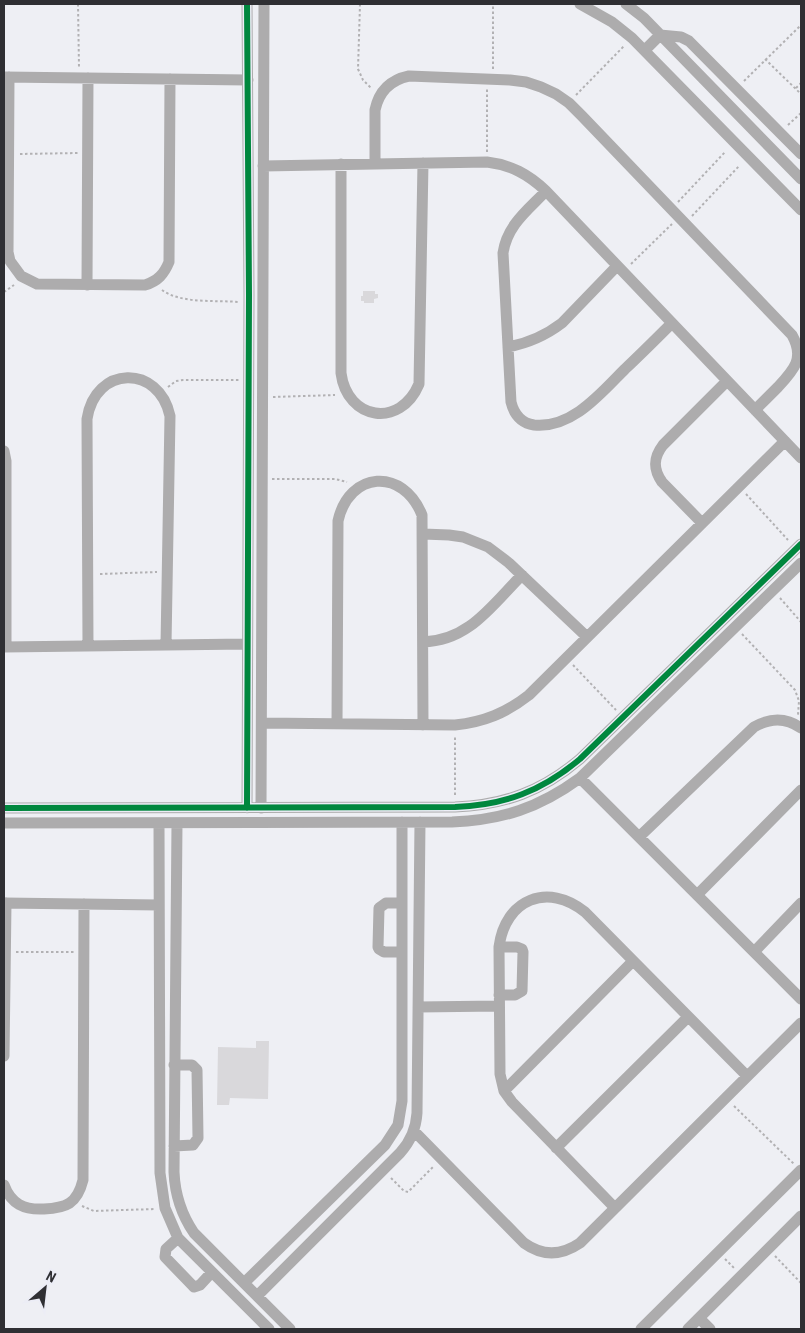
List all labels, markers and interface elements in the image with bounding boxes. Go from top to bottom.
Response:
north arrow [20,1263,70,1313]
text: N [44,1267,59,1286]

